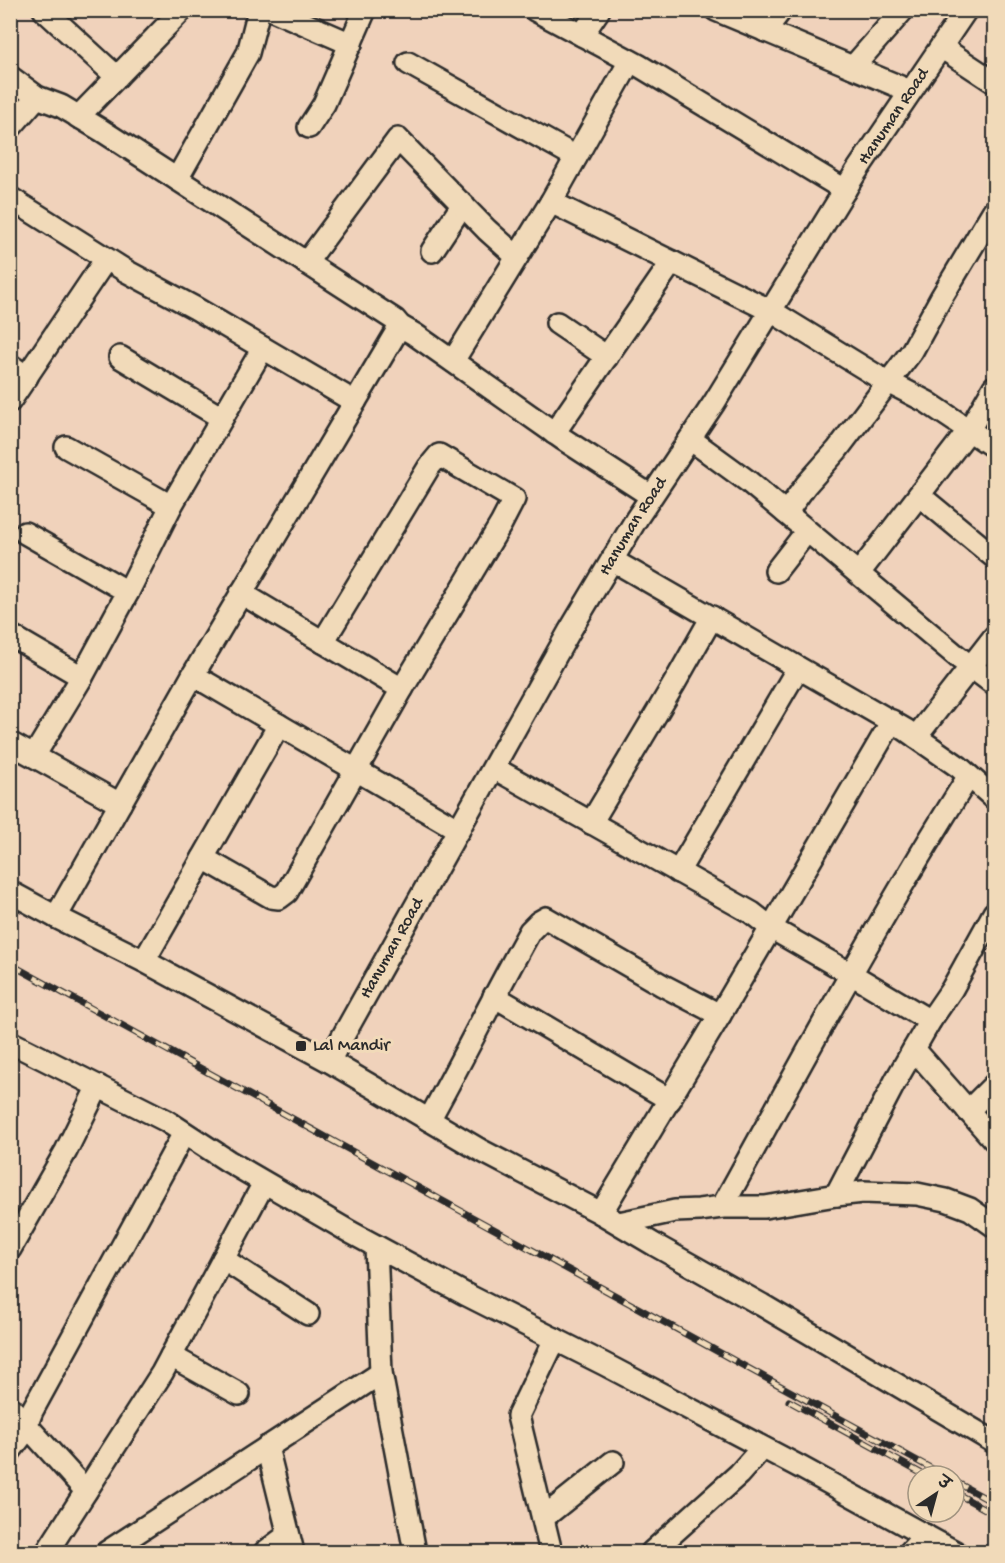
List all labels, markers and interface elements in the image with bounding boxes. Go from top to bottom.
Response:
street label: Hanuman Road [854,63,935,169]
street label: Hanuman Road [594,472,673,580]
street label: Hanuman Road [355,893,429,1003]
place label: Lal Mandir [313,1036,391,1057]
marker: Lal Mandir [294,1039,308,1053]
north arrow [906,1464,966,1524]
text: उ [931,1473,954,1496]

